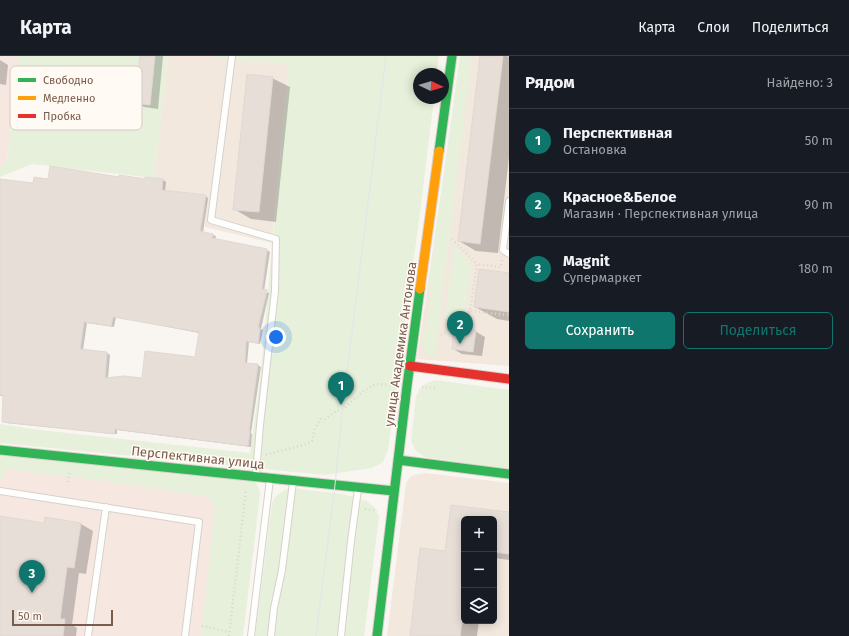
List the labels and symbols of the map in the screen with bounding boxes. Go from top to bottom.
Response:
legend [10,66,142,130]
north arrow [413,68,449,104]
text: Свободно [43,74,93,87]
text: Медленно [43,92,95,105]
text: Пробка [43,110,81,123]
street label: улица Академика Антонова [381,261,420,428]
pin: 2 [447,311,473,344]
your location [266,327,286,347]
pin: 1 [328,372,354,405]
street label: Перспективная улица [131,443,265,472]
pin: 3 [19,560,45,593]
scale bar [12,608,113,627]

